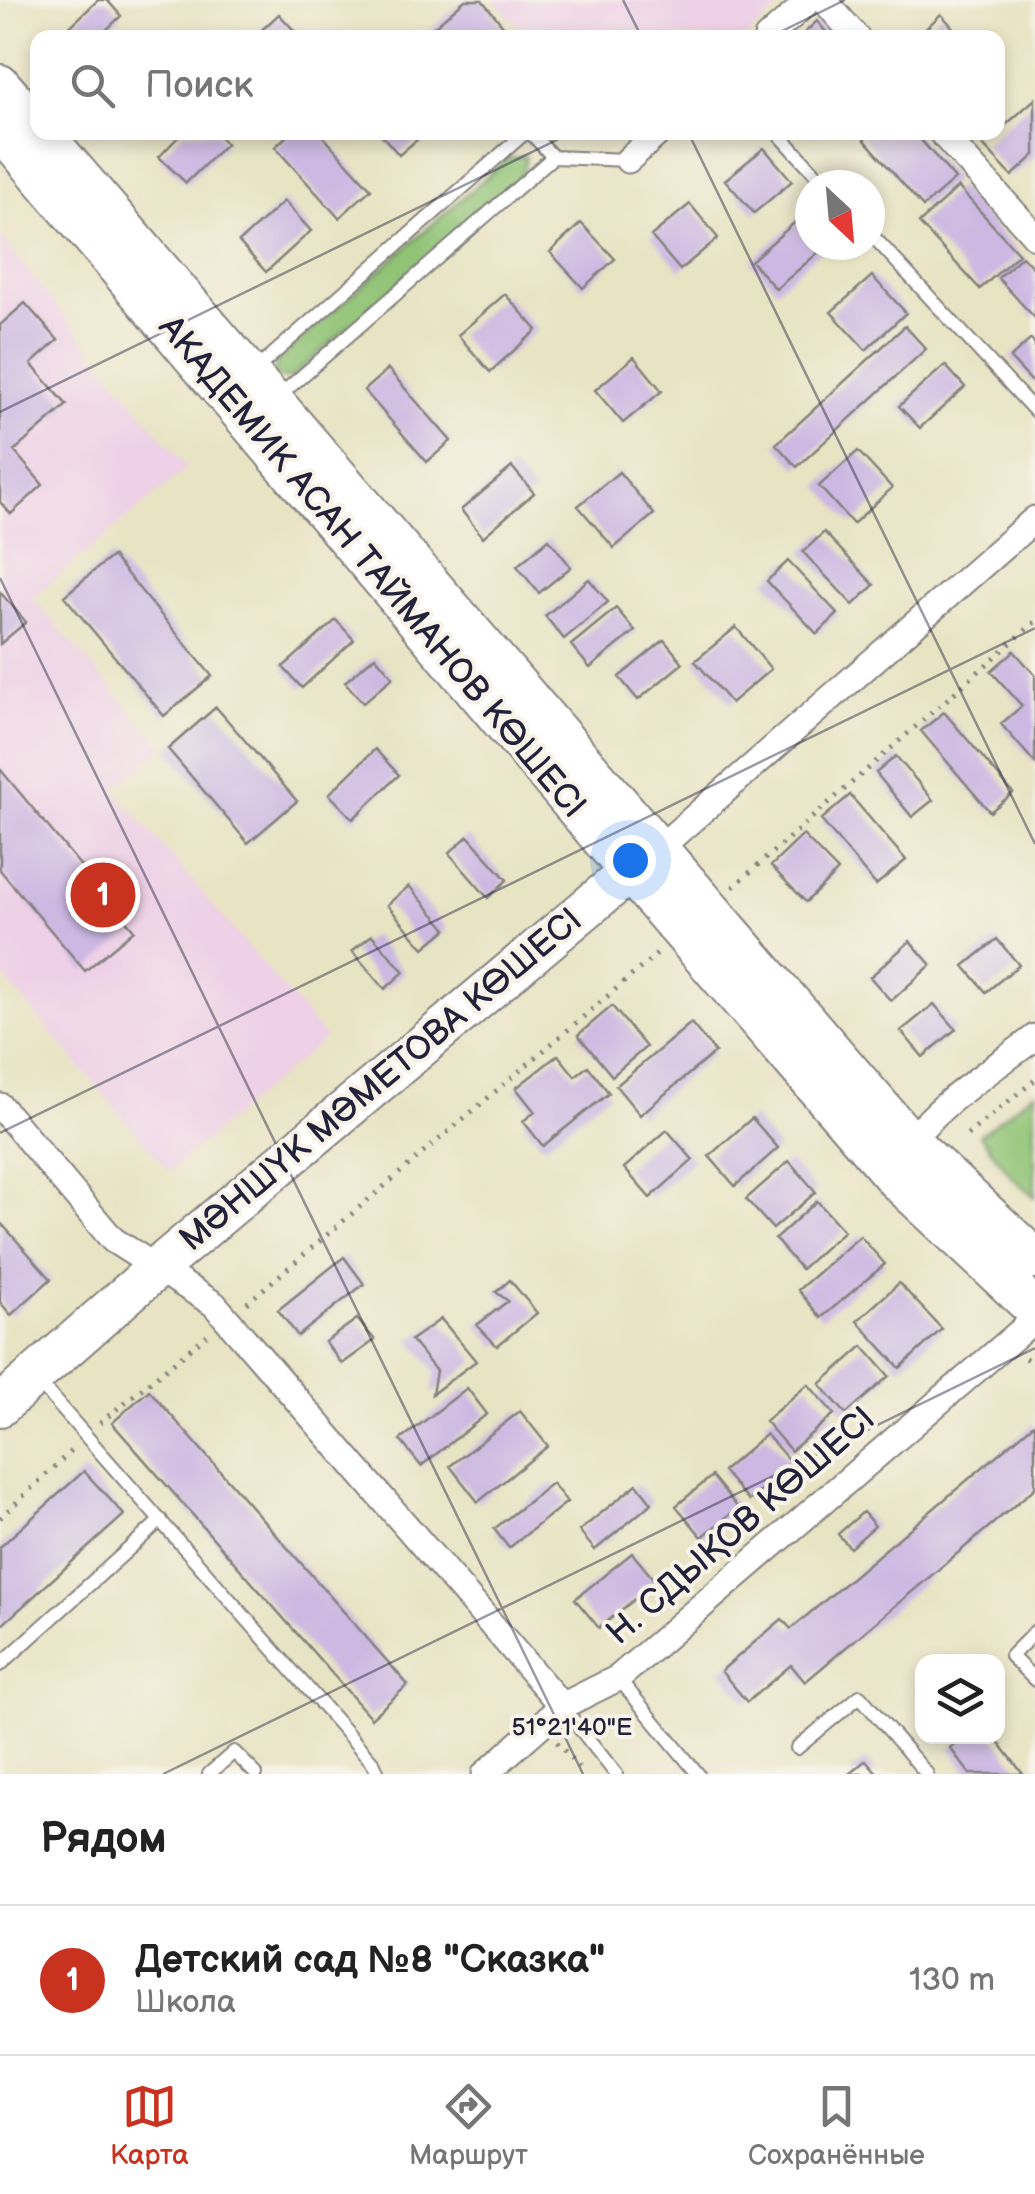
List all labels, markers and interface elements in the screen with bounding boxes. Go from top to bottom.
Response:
search box [30,30,1005,140]
icon: search [65,58,120,113]
text: Поиск [145,63,253,108]
north arrow [795,170,885,260]
street label: АКАДЕМИК АСАН ТАЙМАНОВ КӨШЕСІ [148,306,595,827]
your location [605,835,656,886]
pin: 1 [70,858,136,932]
street label: МӘНШҮК МӘМЕТОВА КӨШЕСІ [171,899,591,1261]
street label: Н. СДЫҚОВ КӨШЕСІ [598,1398,884,1654]
map controls [915,1654,1005,1744]
button: layers [915,1654,1005,1744]
text: 51°21'40"E [512,1712,632,1743]
text: Рядом [40,1814,167,1865]
text: Детский сад №8 "Сказка" [135,1938,605,1983]
text: 1 [66,1961,79,2000]
text: 130 m [909,1961,995,2000]
text: Школа [135,1983,236,2022]
tab: Карта [110,2079,189,2172]
tab: Маршрут [409,2079,528,2172]
tab: Сохранённые [748,2079,925,2172]

